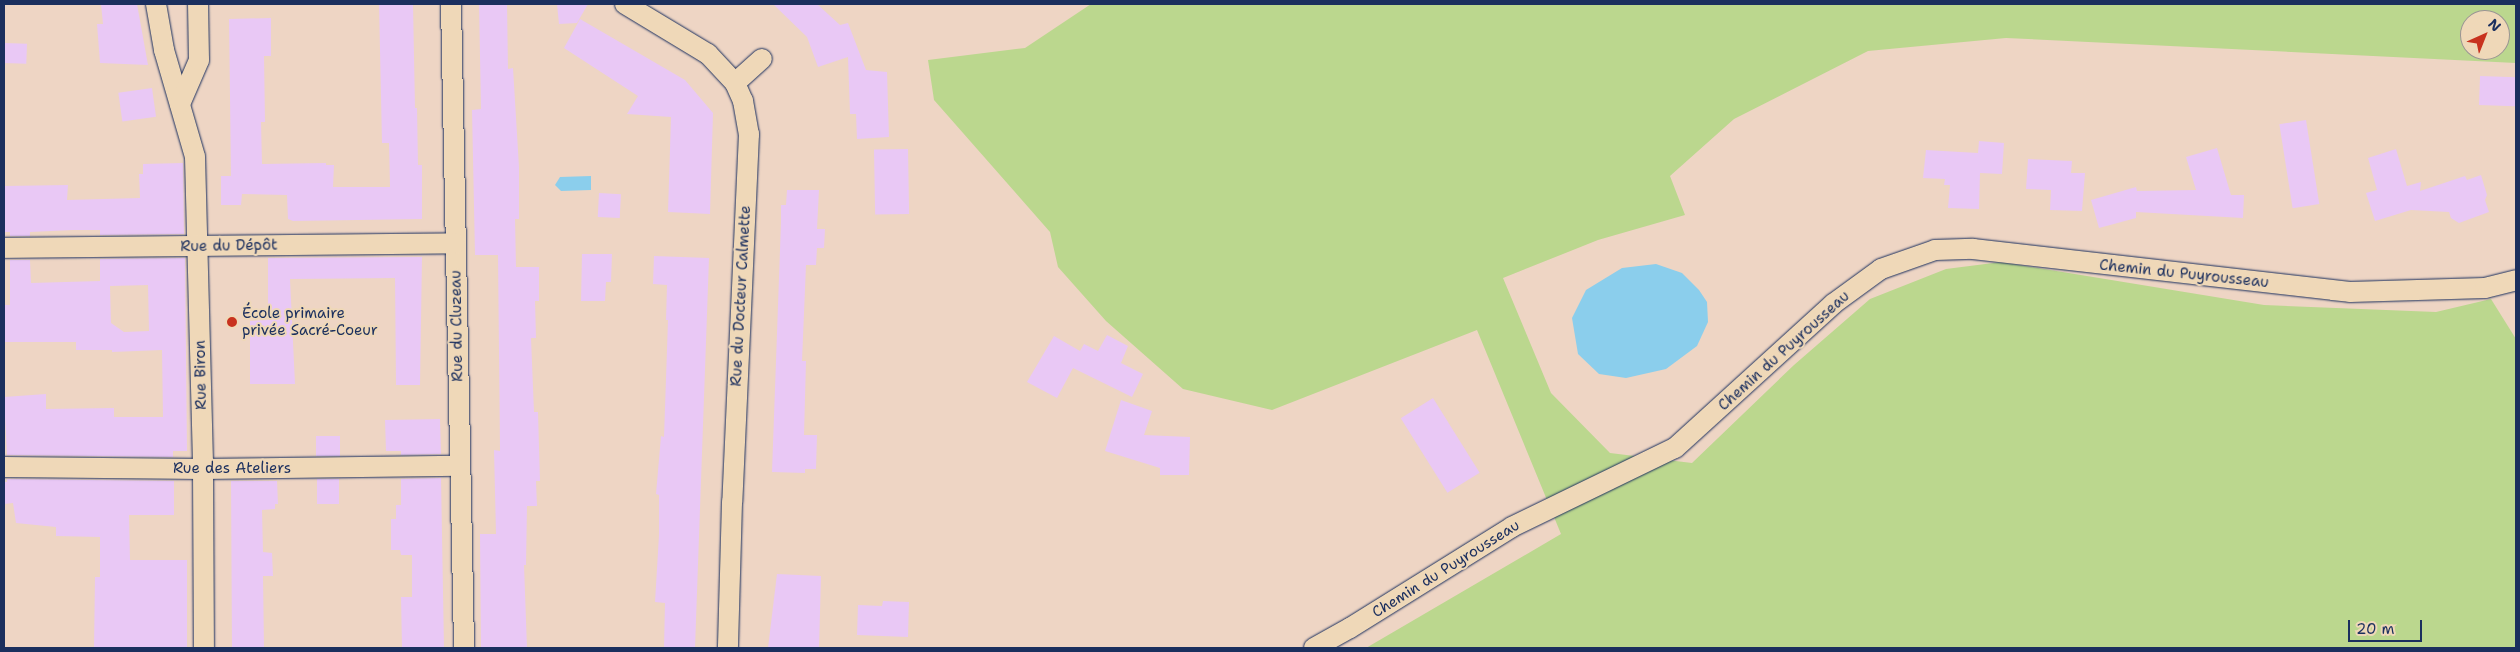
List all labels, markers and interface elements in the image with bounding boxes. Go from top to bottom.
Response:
north arrow [2460,10,2510,60]
text: N [2484,15,2505,35]
street label: Rue du Docteur Calmette [727,205,755,387]
street label: Rue du Dépôt [180,236,278,256]
street label: Chemin du Puyrousseau [2098,256,2270,292]
street label: Rue du Cluzeau [447,270,467,382]
street label: Chemin du Puyrousseau [1715,287,1853,415]
place label: École primaire privée Sacré-Coeur [242,304,378,339]
marker: École primaire privée Sacré-Coeur [226,316,238,328]
street label: Rue Biron [191,340,211,410]
street label: Rue des Ateliers [173,460,291,478]
street label: Chemin du Puyrousseau [1369,516,1523,622]
scale bar [2350,610,2424,642]
text: 20 m [2356,619,2395,639]

